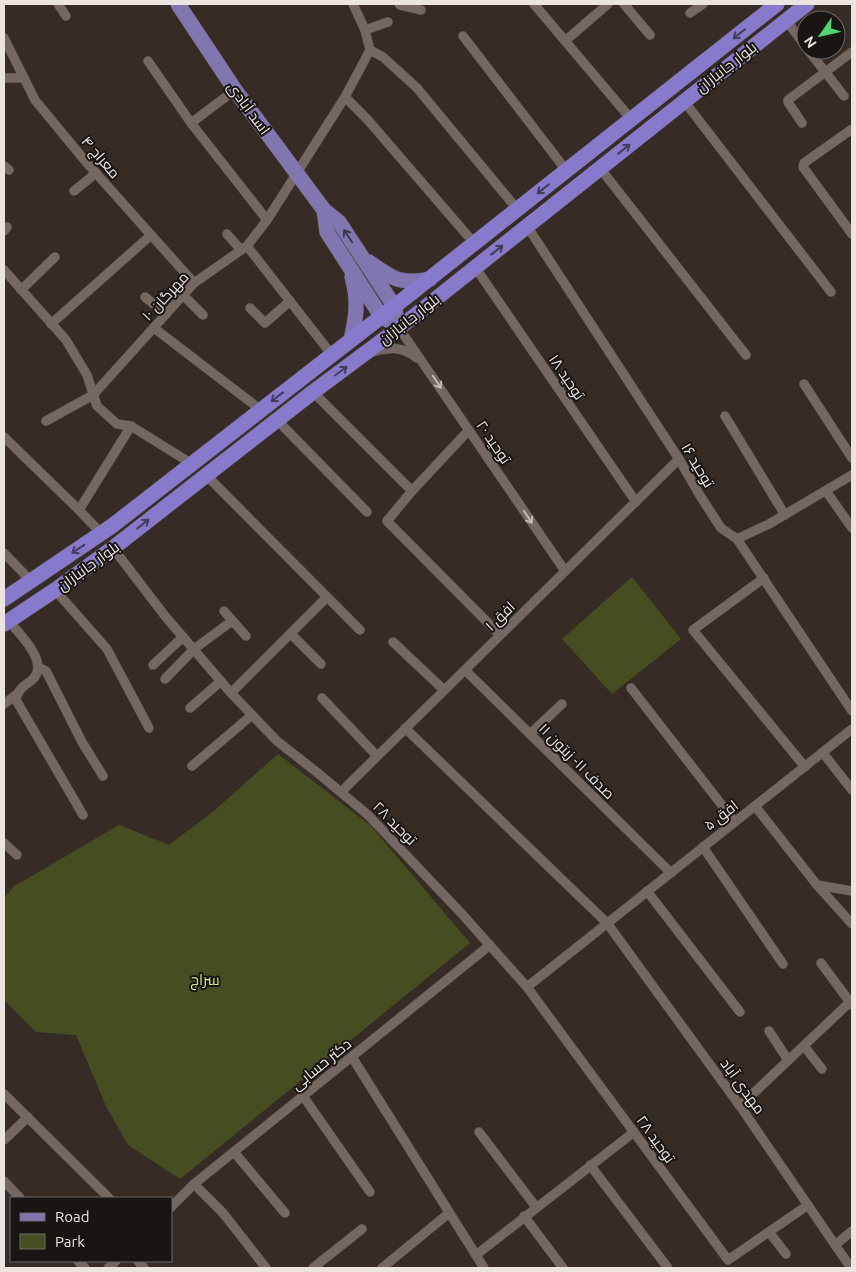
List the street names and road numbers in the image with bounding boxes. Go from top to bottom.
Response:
street label: بلوار جانبازان [692,38,761,98]
street label: اسد آبادی [223,78,274,139]
street label: معراج ۴ [76,133,124,183]
street label: مهرگان ۱۰ [138,268,193,325]
street label: بلوار جانبازان [375,290,444,350]
street label: توحید ۱۸ [545,351,588,403]
street label: توحید ۲۰ [473,417,515,467]
street label: توحید ۱۶ [677,440,718,491]
street label: بلوار جانبازان [54,538,123,596]
street label: افق ۱ [482,598,520,636]
street label: صدف ۱۱- زیتون ۱۱ [534,720,618,804]
street label: افق ۵ [701,797,743,835]
street label: توحید ۲۸ [369,798,420,849]
street label: دکتر حسابی [288,1035,356,1095]
street label: مهدی آباد [716,1055,769,1118]
street label: توحید ۲۸ [632,1112,679,1166]

